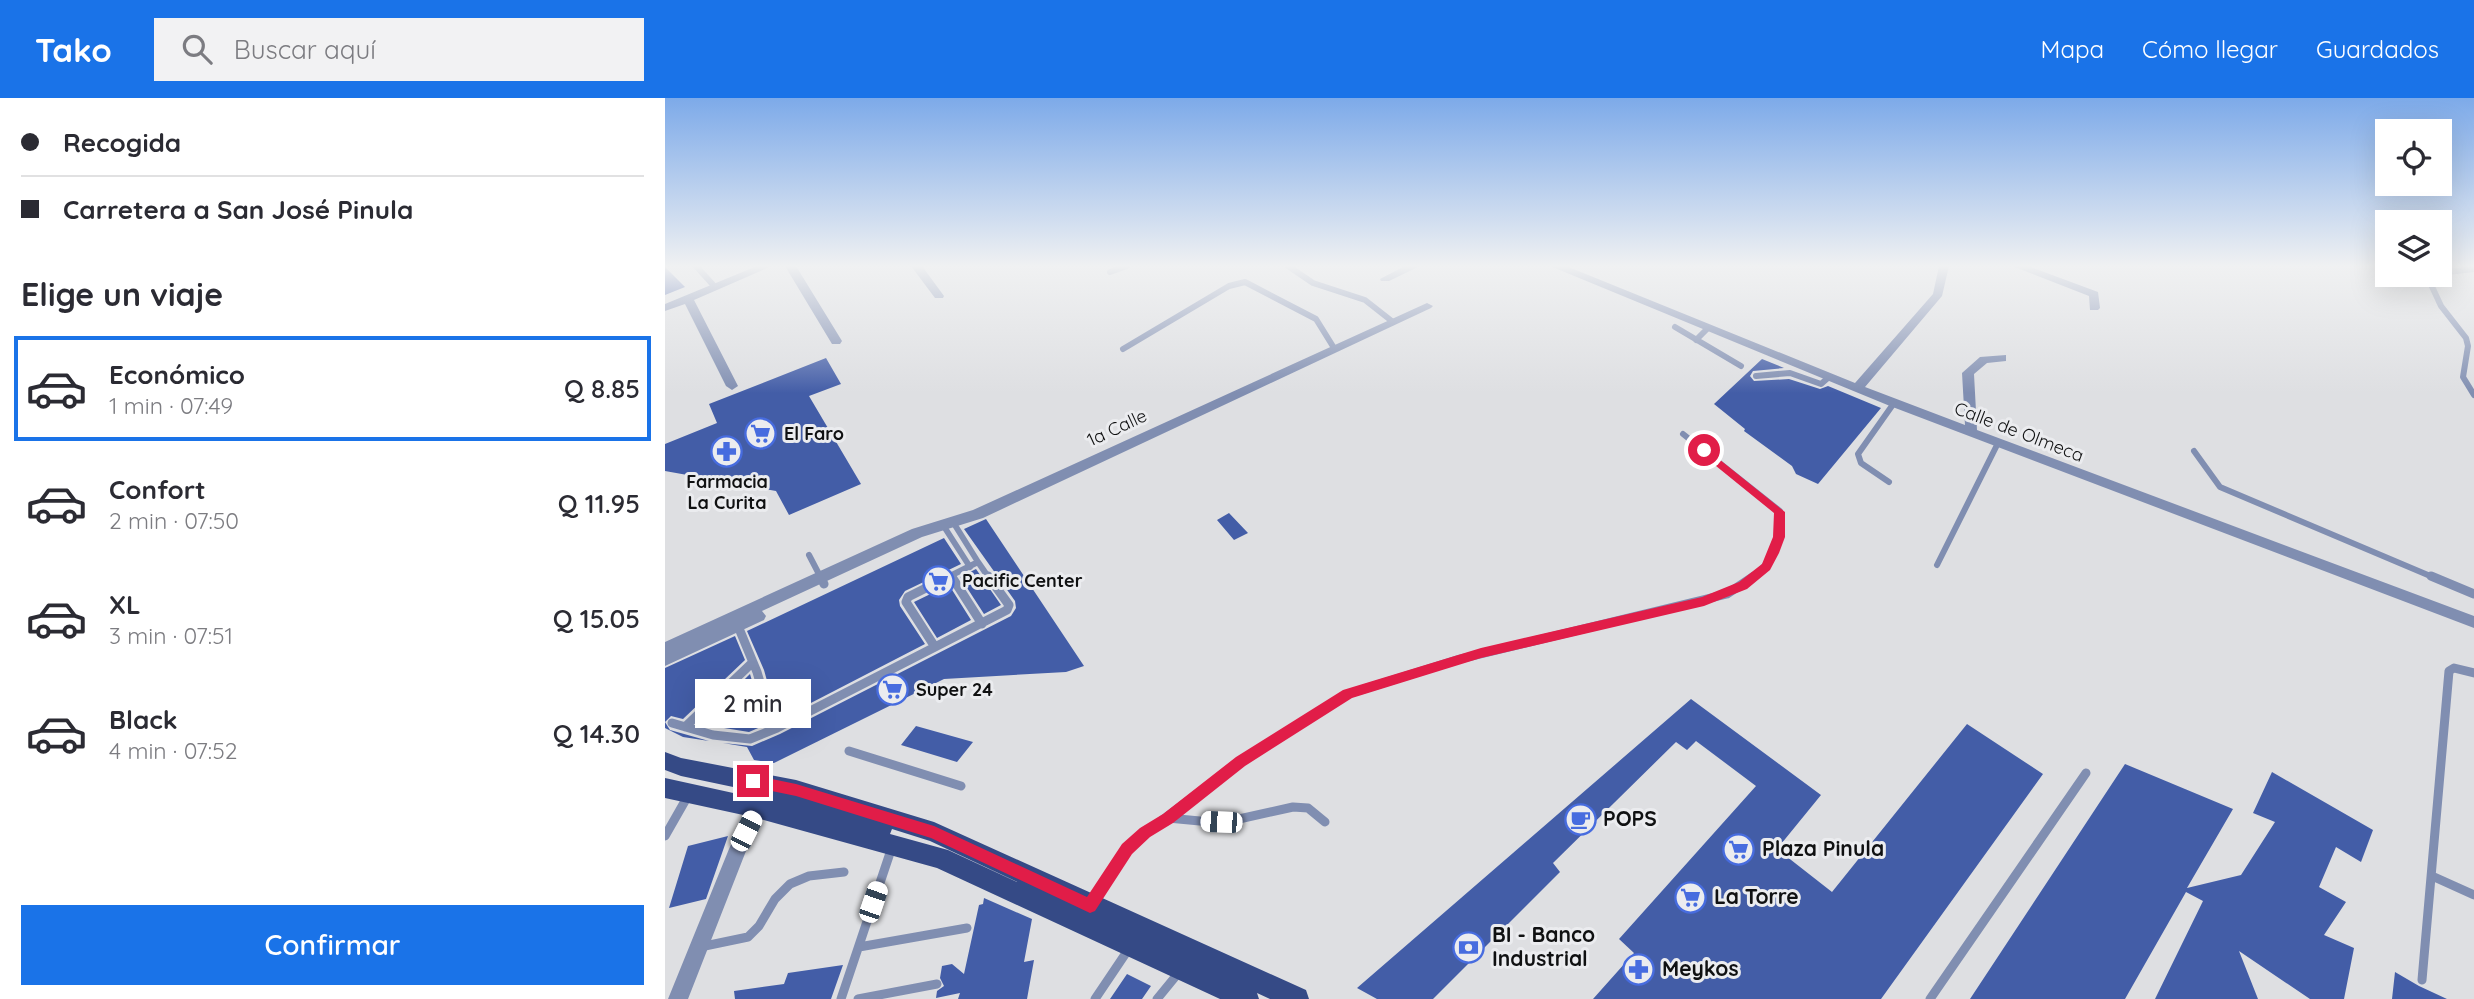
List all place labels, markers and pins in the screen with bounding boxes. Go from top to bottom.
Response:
supermarket icon: El Faro [744,417,778,451]
place label: El Faro [784,422,844,445]
pharmacy icon: Farmacia La Curita [710,434,744,468]
place label: Farmacia La Curita [686,470,768,514]
supermarket icon: Pacific Center [922,564,956,598]
place label: Pacific Center [962,569,1083,592]
supermarket icon: Super 24 [876,673,910,707]
place label: Super 24 [916,678,993,701]
cafe icon: POPS [1563,802,1597,836]
place label: POPS [1603,805,1657,831]
supermarket icon: Plaza Pinula [1722,832,1756,866]
place label: Plaza Pinula [1762,835,1884,861]
supermarket icon: La Torre [1674,880,1708,914]
place label: La Torre [1714,883,1799,909]
place label: BI - Banco Industrial [1492,921,1595,971]
bank icon: BI - Banco Industrial [1452,930,1486,964]
pharmacy icon: Meykos [1622,952,1656,986]
place label: Meykos [1662,955,1739,981]

